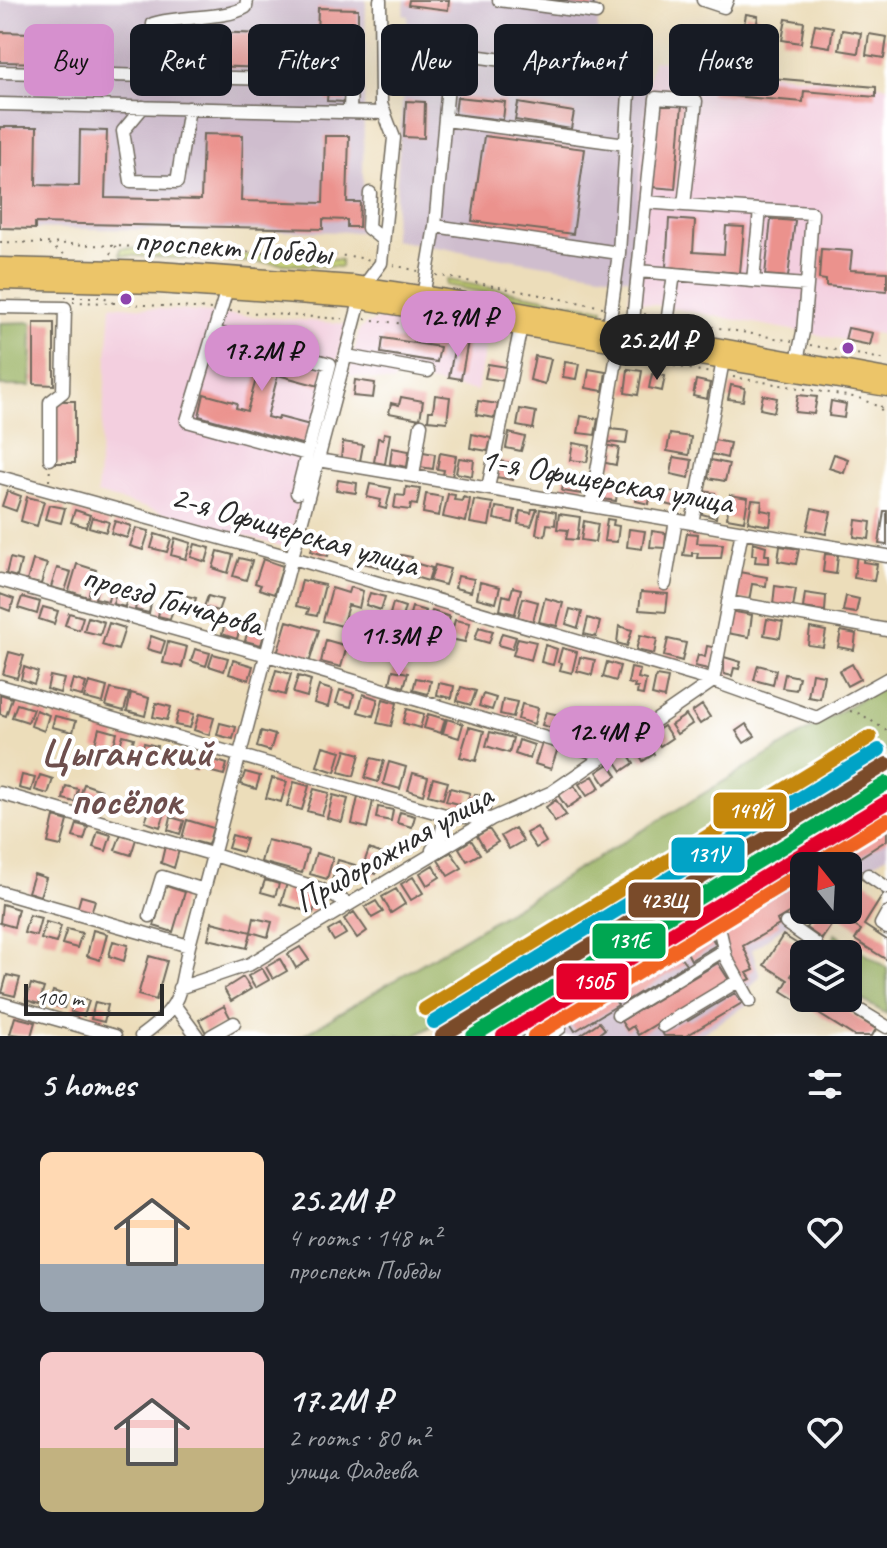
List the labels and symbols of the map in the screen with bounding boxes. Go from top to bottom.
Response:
street label: проспект Победы [133,218,336,275]
unlabelled marker [118,291,134,307]
pin: 12.9M ₽ [384,291,532,359]
pin: 25.2M ₽ [583,314,731,382]
pin: 17.2M ₽ [188,325,336,393]
unlabelled marker [840,340,856,356]
street label: 1-я Офицерская улица [478,437,739,524]
street label: 2-я Офицерская улица [166,474,426,586]
street label: проезд Гончарова [78,554,271,647]
pin: 11.3M ₽ [325,610,473,678]
pin: 12.4M ₽ [533,706,681,774]
district label: Цыганский посёлок [40,726,216,827]
street label: Придорожная улица [286,773,502,922]
line badge: 149Й [712,791,788,830]
text: 149Й [728,797,776,825]
line badge: 131У [670,836,746,874]
text: 131У [687,841,733,869]
north arrow [790,852,862,924]
line badge: 423Щ [627,881,702,919]
text: 423Щ [640,887,689,915]
line badge: 131Е [591,922,667,960]
text: 131Е [608,927,653,955]
line badge: 150Б [555,962,630,1001]
text: 150Б [573,968,617,996]
scale bar [24,980,164,1016]

